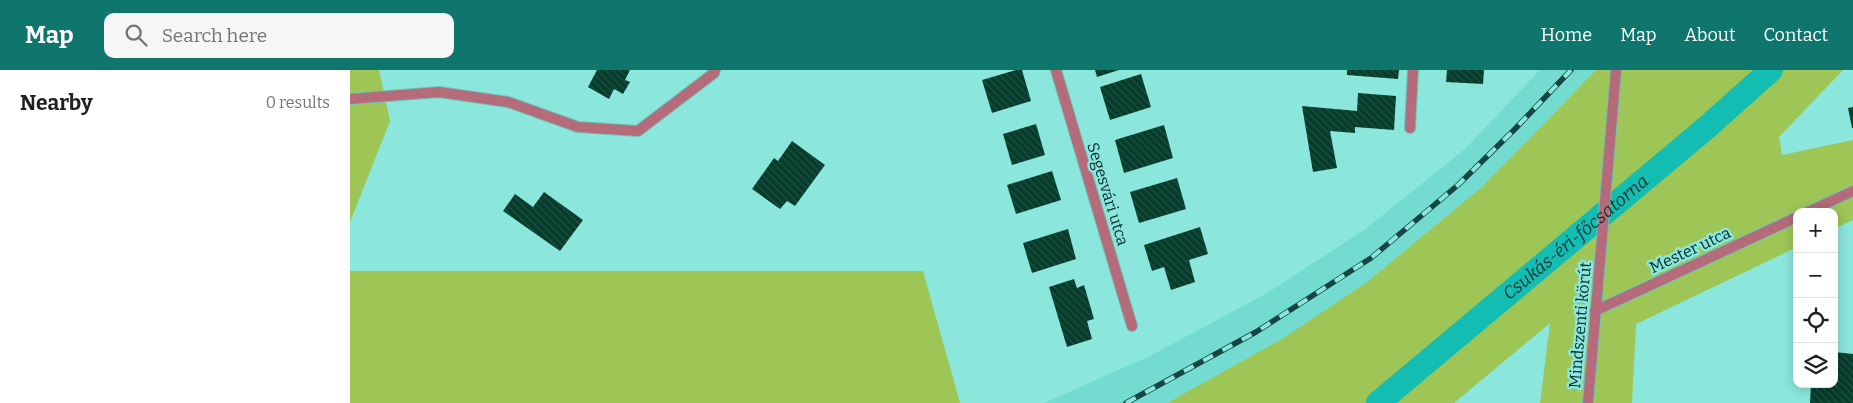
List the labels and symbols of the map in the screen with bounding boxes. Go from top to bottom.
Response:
street label: Segesvári utca [1083,140,1133,248]
water label: Csukás-éri-főcsatorna [1498,170,1653,305]
street label: Mester utca [1646,223,1734,277]
street label: Mindszenti körút [1565,261,1595,389]

